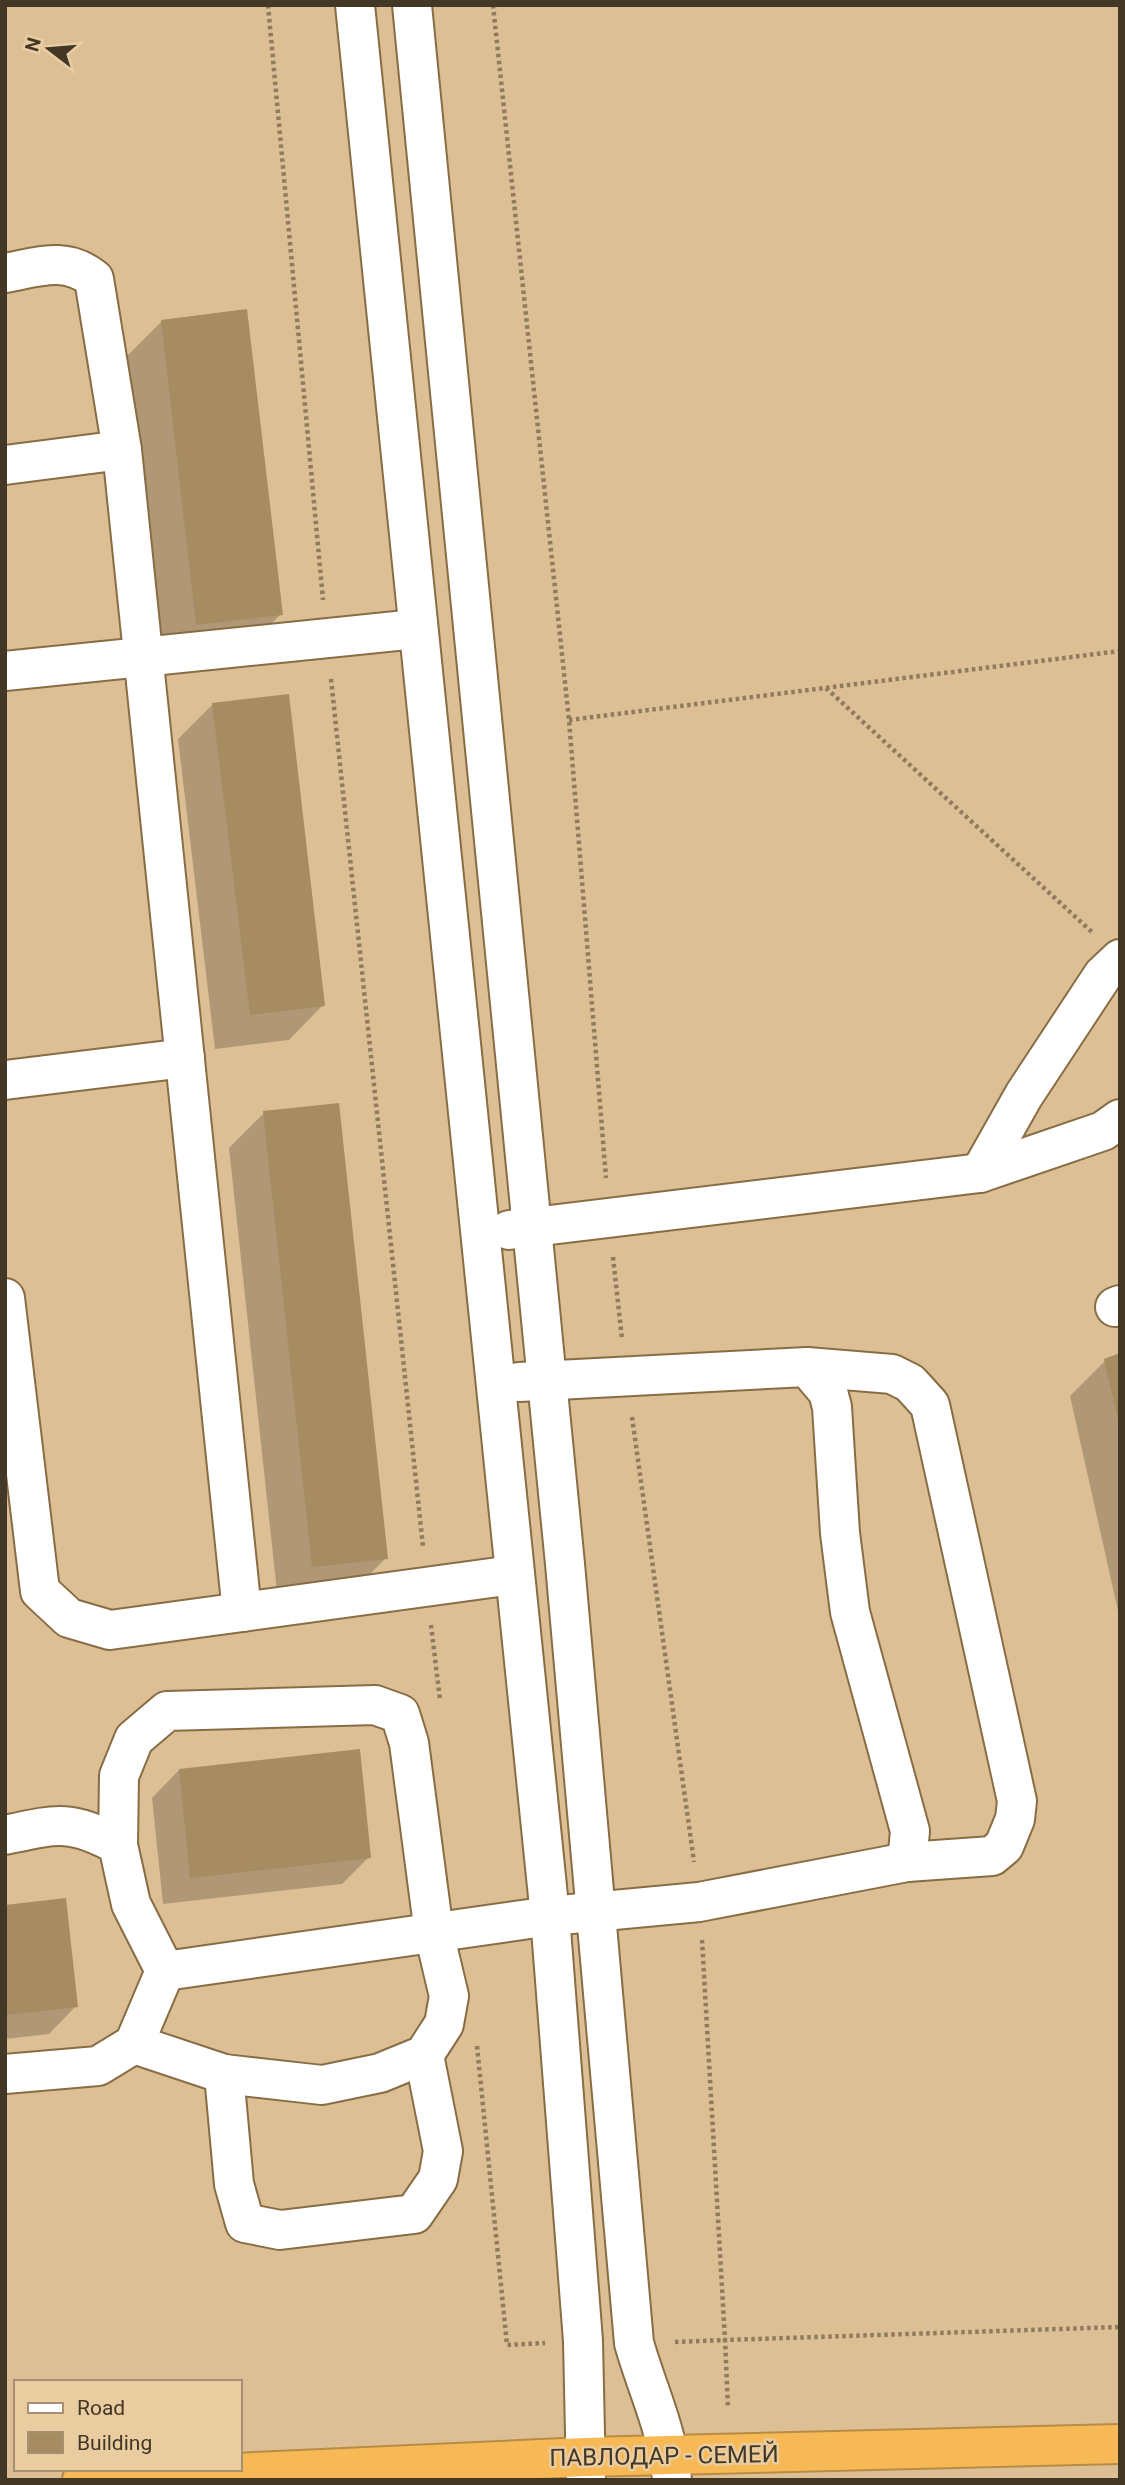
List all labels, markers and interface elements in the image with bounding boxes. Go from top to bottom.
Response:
north arrow [14,14,84,84]
text: N [20,35,46,54]
legend [14,2380,242,2471]
text: Road [77,2396,125,2420]
text: Building [77,2431,152,2455]
street label: ПАВЛОДАР - СЕМЕЙ [549,2440,779,2472]

